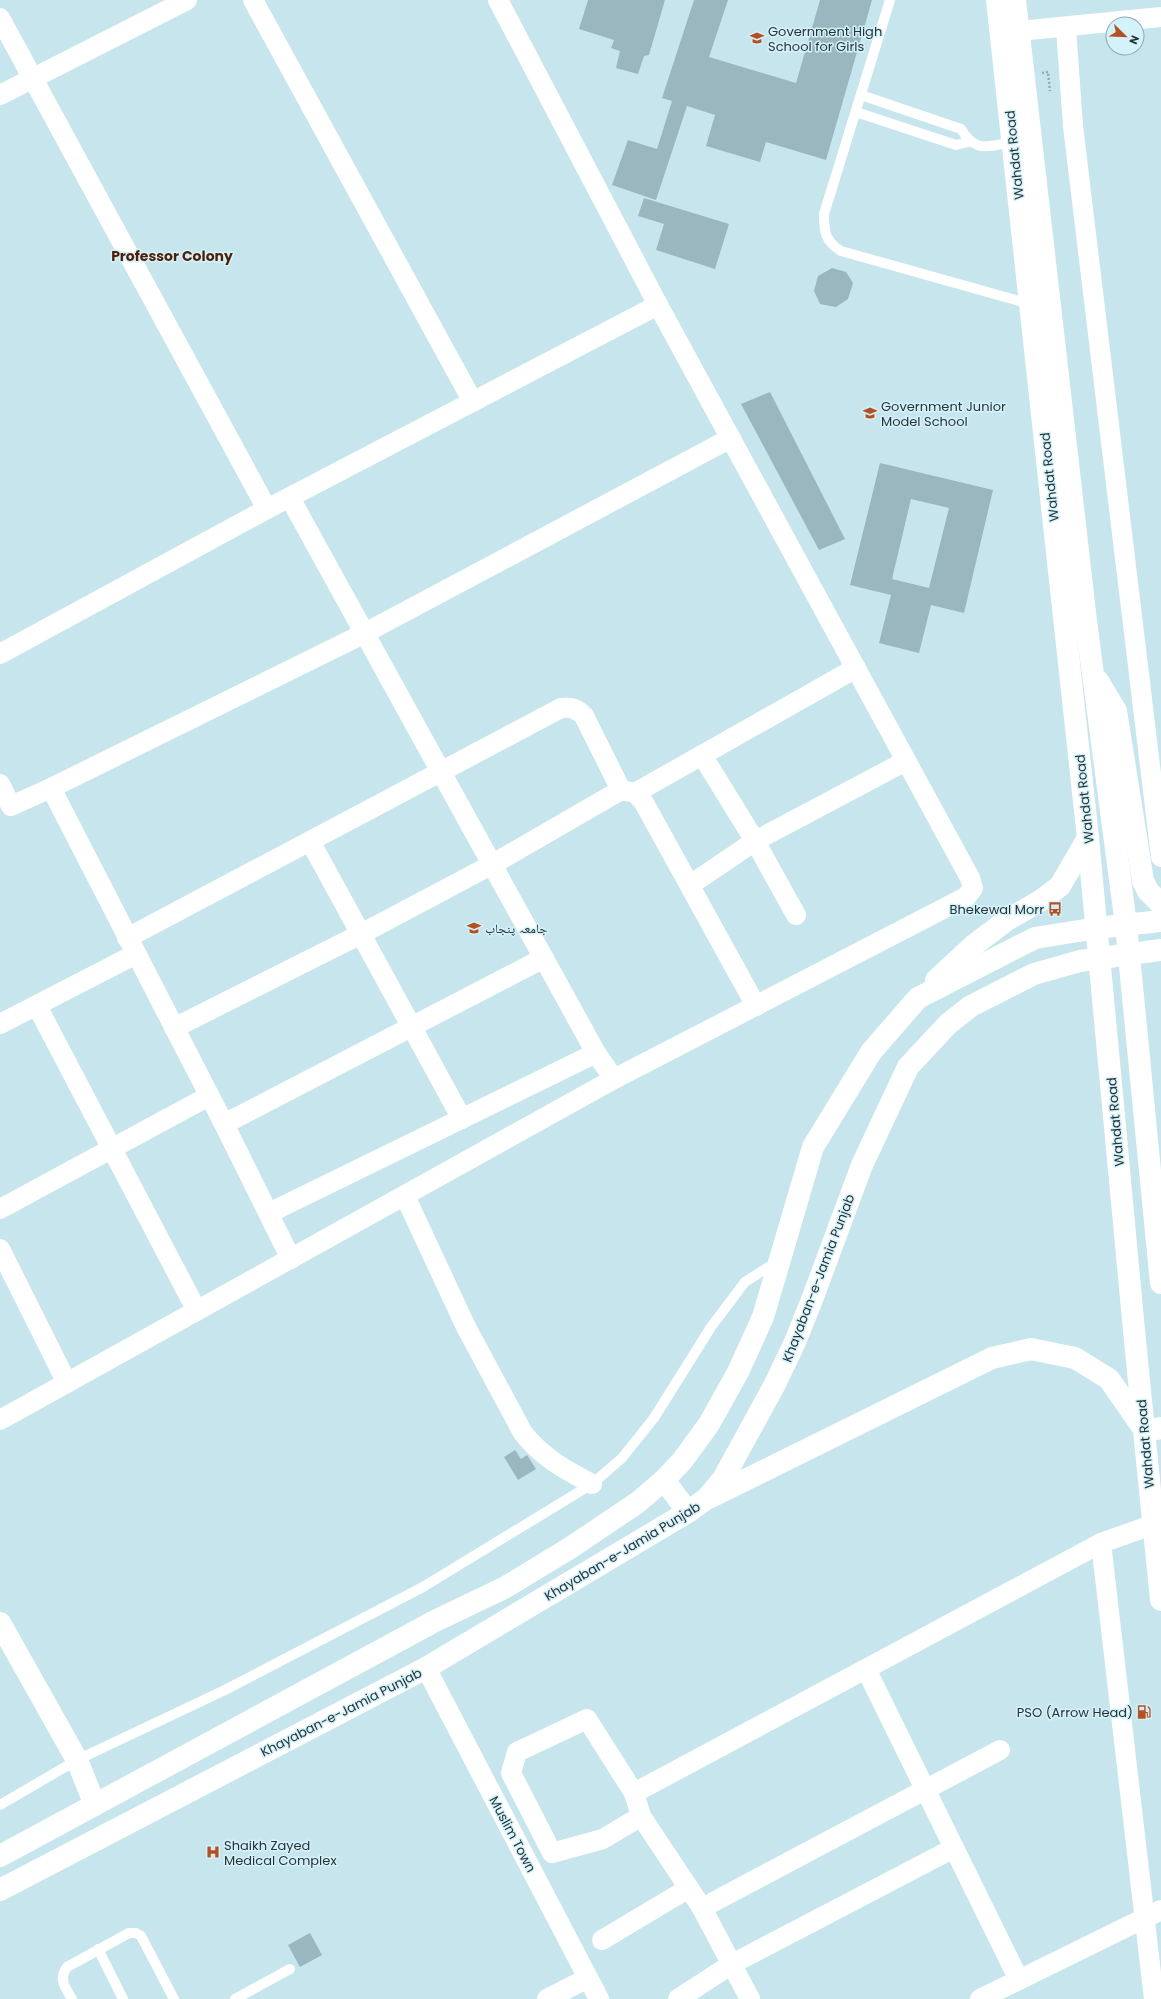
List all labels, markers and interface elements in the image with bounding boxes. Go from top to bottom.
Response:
north arrow [1105,16,1145,56]
place label: Government High School for Girls [768,22,882,56]
school or university icon: Government High School for Girls [749,30,765,46]
text: N [1125,33,1143,47]
street label: Wahdat Road [1000,110,1029,200]
district label: Professor Colony [111,246,233,266]
place label: Government Junior Model School [881,397,1006,431]
school or university icon: Government Junior Model School [862,405,878,421]
street label: Wahdat Road [1035,432,1064,522]
street label: Wahdat Road [1070,754,1099,844]
place label: Bhekewal Morr [950,900,1044,919]
bus stop icon: Bhekewal Morr [1047,901,1063,917]
place label: جامعہ پنجاب [485,919,548,938]
school or university icon: جامعہ پنجاب [466,920,482,936]
street label: Wahdat Road [1102,1077,1129,1167]
street label: Khayaban-e-Jamia Punjab [778,1191,859,1365]
street label: Wahdat Road [1132,1399,1159,1489]
street label: Khayaban-e-Jamia Punjab [541,1497,704,1606]
street label: Khayaban-e-Jamia Punjab [257,1663,425,1761]
place label: PSO (Arrow Head) [1017,1703,1133,1722]
fuel station icon: PSO (Arrow Head) [1136,1704,1152,1720]
street label: Muslim Town [484,1793,541,1876]
place label: Shaikh Zayed Medical Complex [224,1836,337,1870]
hospital icon: Shaikh Zayed Medical Complex [205,1844,221,1860]

